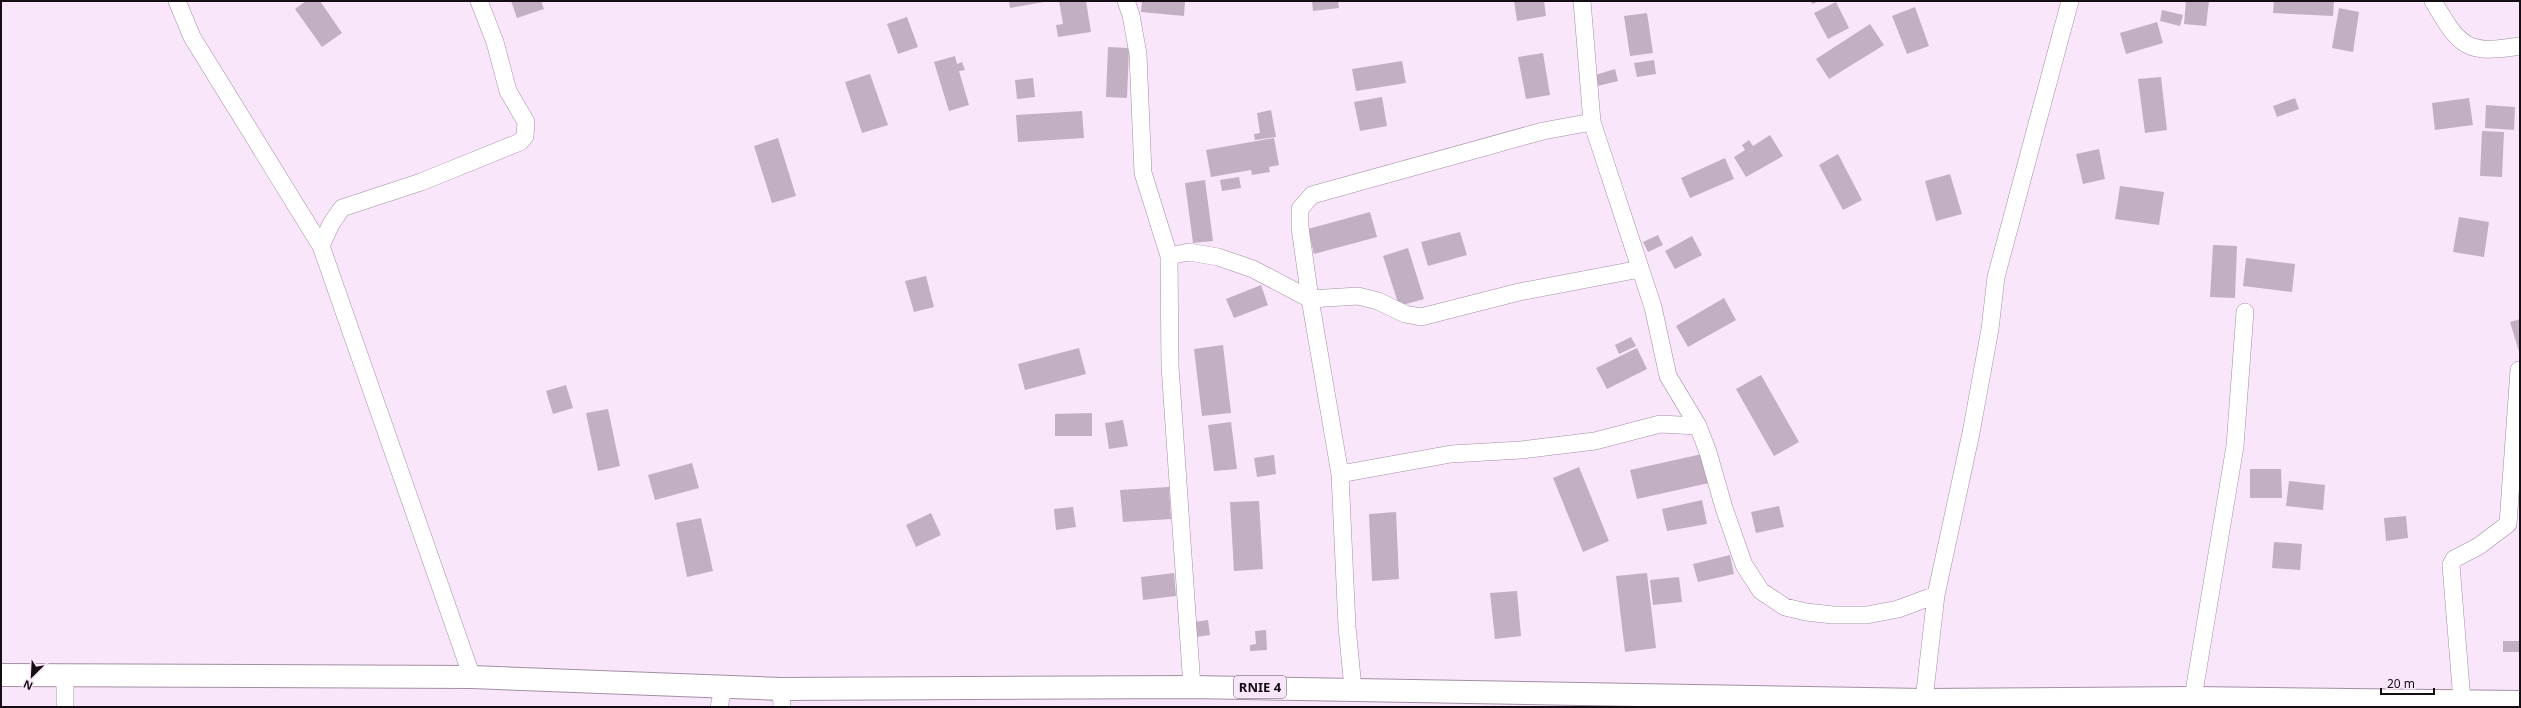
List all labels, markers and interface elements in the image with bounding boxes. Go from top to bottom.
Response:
north arrow [12,656,52,696]
scale bar [2381,670,2434,696]
text: 20 m [2387,675,2415,692]
road number: RNIE 4 [1234,676,1286,698]
text: N [21,677,35,694]

